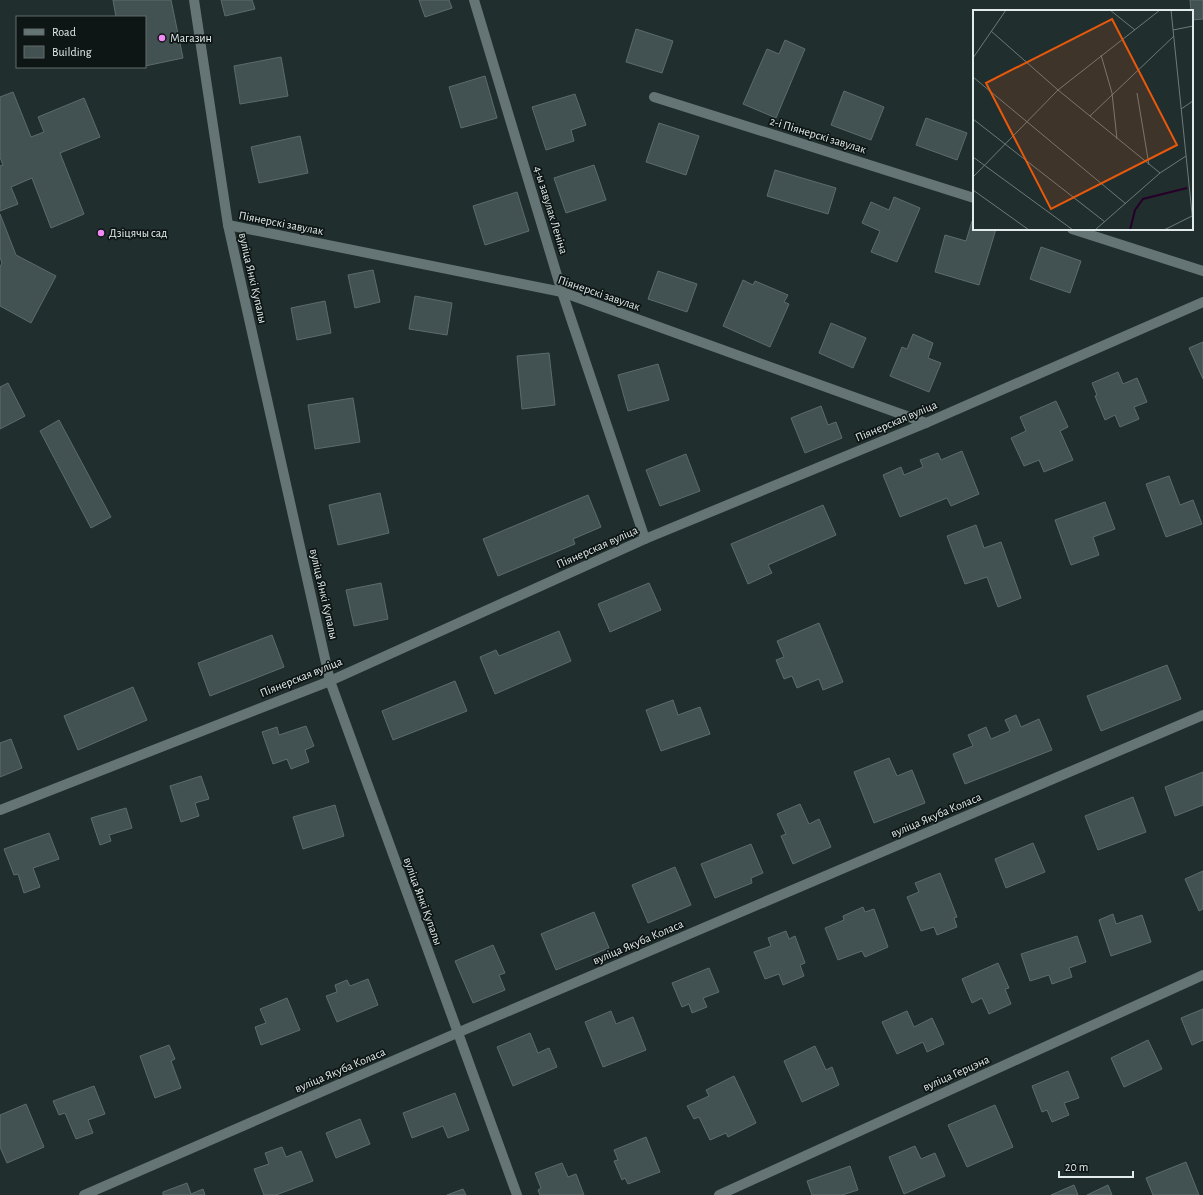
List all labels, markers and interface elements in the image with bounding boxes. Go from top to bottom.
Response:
inset map [973,10,1193,230]
legend [16,16,146,68]
text: Road [52,26,76,38]
place label: Магазин [170,32,212,44]
marker: Магазин [157,33,167,43]
text: Building [52,46,92,58]
street label: 2-і Піянерскі завулак [768,115,868,156]
street label: 4-ы завулак Леніна [531,165,570,256]
street label: Піянерскі завулак [237,209,325,238]
place label: Дзіцячы сад [109,227,167,239]
marker: Дзіцячы сад [96,228,106,238]
street label: вуліца Янкі Купалы [236,232,269,325]
street label: Піянерскі завулак [556,273,642,314]
street label: Піянерская вуліца [853,398,940,445]
street label: Піянерская вуліца [554,523,640,571]
street label: вуліца Янкі Купалы [307,548,340,641]
street label: Піянерская вуліца [258,655,345,700]
street label: вуліца Якуба Коласа [889,790,984,840]
street label: вуліца Янкі Купалы [401,855,444,947]
street label: вуліца Якуба Коласа [591,917,686,967]
street label: вуліца Якуба Коласа [293,1045,388,1095]
street label: вуліца Герцэна [921,1053,992,1094]
scale bar [1059,1153,1133,1179]
text: 20 m [1065,1161,1088,1173]

